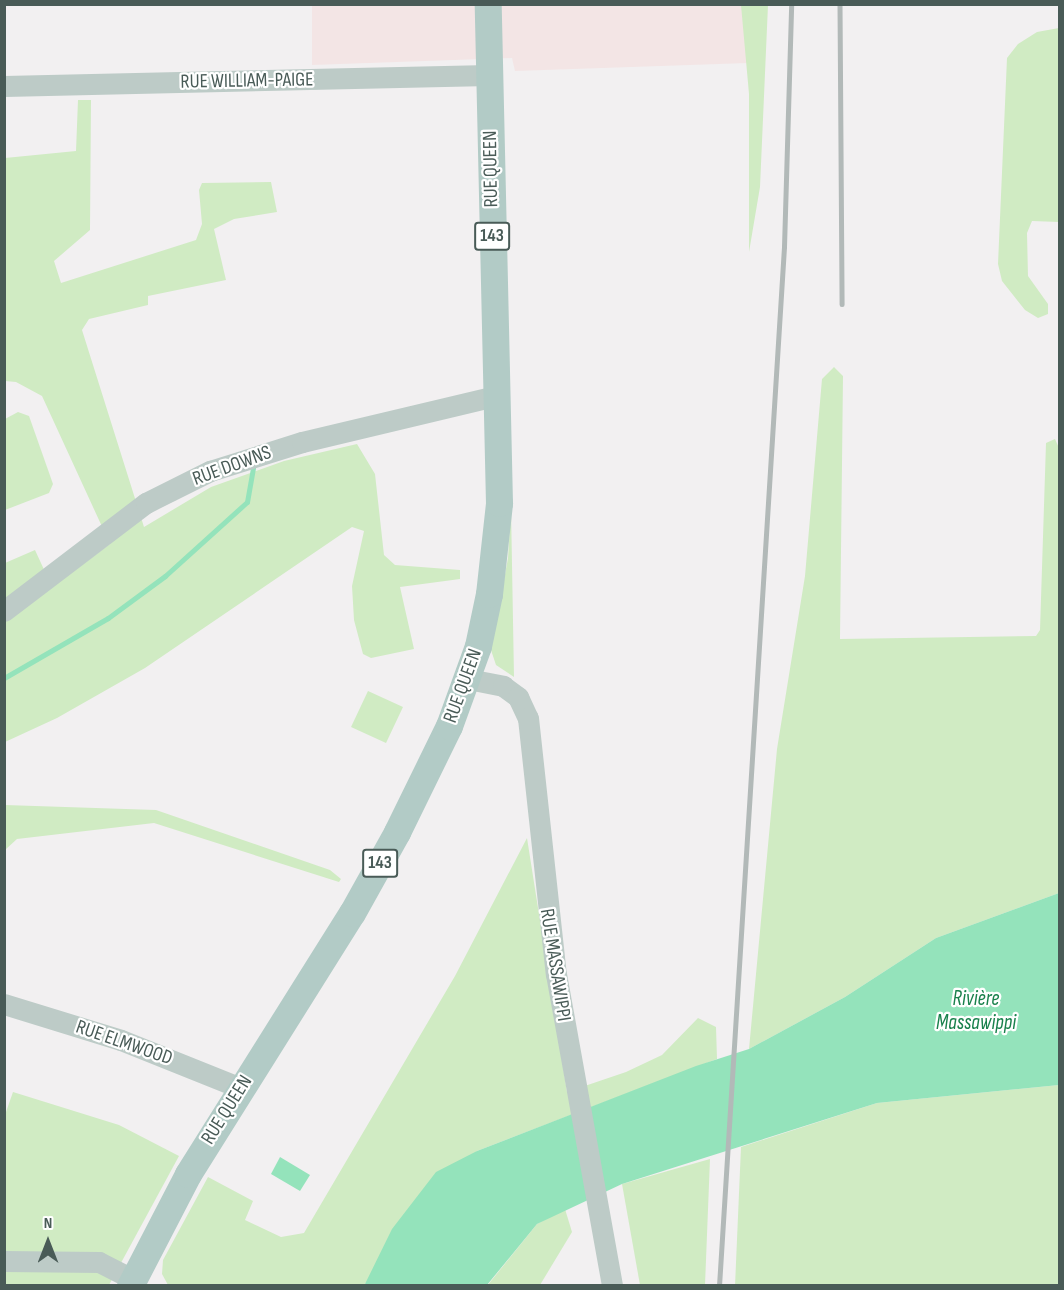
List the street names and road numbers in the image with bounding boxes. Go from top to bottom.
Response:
street label: RUE WILLIAM-PAIGE [180,68,314,94]
street label: RUE QUEEN [478,130,504,208]
road number: 143 [474,221,510,251]
street label: RUE DOWNS [189,441,275,491]
street label: RUE QUEEN [439,646,487,726]
road number: 143 [362,848,398,878]
street label: RUE MASSAWIPPI [534,907,576,1023]
street label: RUE ELMWOOD [73,1015,175,1071]
street label: RUE QUEEN [196,1071,258,1149]

